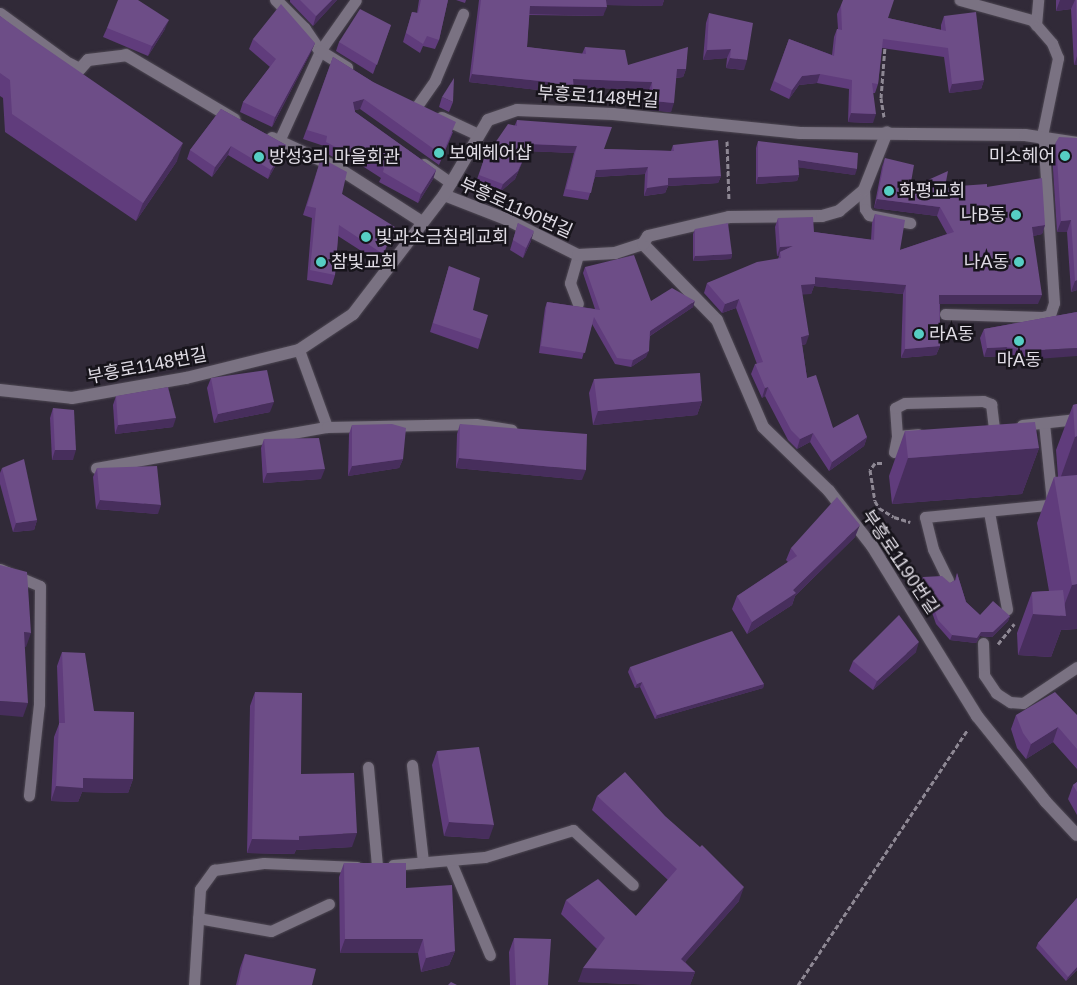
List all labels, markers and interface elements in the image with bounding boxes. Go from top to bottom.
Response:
street label: 부흥로1148번길 [537,82,659,112]
place label: 보예헤어샵 [449,142,532,164]
place label: 미소헤어 [989,145,1055,167]
place label: 방성3리 마을회관 [269,146,400,168]
marker: 보예헤어샵 [433,147,445,159]
marker: 미소헤어 [1059,150,1071,162]
marker: 방성3리 마을회관 [253,151,265,163]
street label: 부흥로1190번길 [456,173,576,243]
place label: 화평교회 [899,180,965,202]
marker: 화평교회 [883,185,895,197]
place label: 나B동 [961,204,1006,226]
marker: 나B동 [1010,209,1022,221]
place label: 빛과소금침례교회 [376,226,508,248]
marker: 빛과소금침례교회 [360,231,372,243]
place label: 참빛교회 [331,251,397,273]
place label: 나A동 [964,251,1009,273]
marker: 참빛교회 [315,256,327,268]
marker: 나A동 [1013,256,1025,268]
place label: 라A동 [929,323,974,345]
marker: 라A동 [913,328,925,340]
marker: 마A동 [1013,335,1025,347]
street label: 부흥로1148번길 [85,344,209,388]
place label: 마A동 [996,349,1042,371]
street label: 부흥로1190번길 [857,506,943,618]

